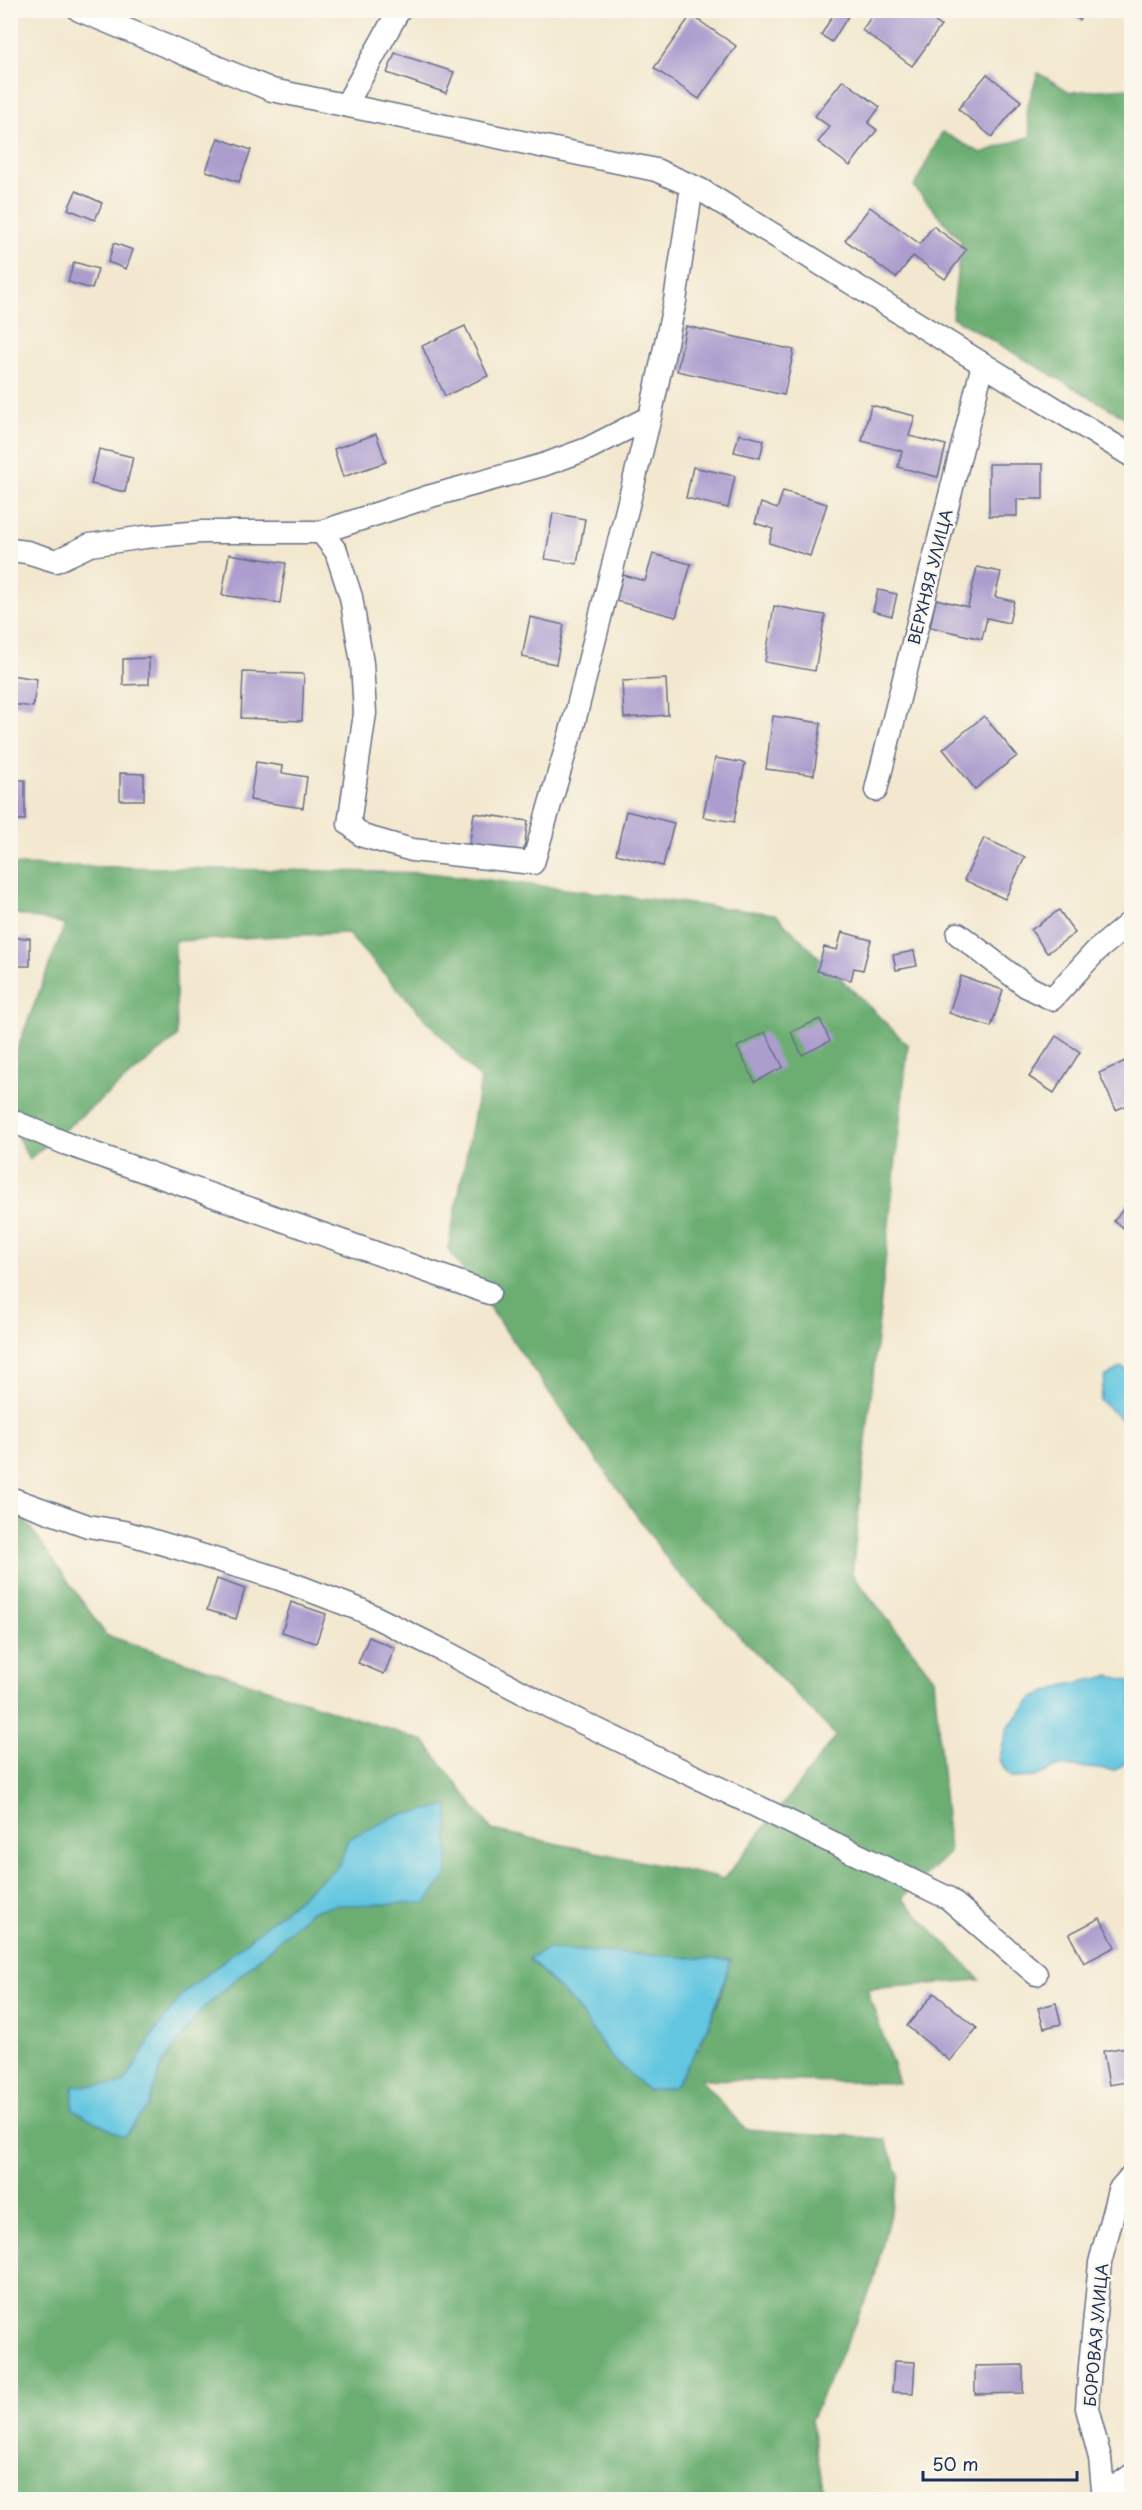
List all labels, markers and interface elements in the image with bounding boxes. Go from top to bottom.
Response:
street label: ВЕРХНЯЯ УЛИЦА [901,506,958,647]
street label: БОРОВАЯ УЛИЦА [1077,2262,1113,2408]
scale bar [923,2444,1078,2482]
text: 50 m [932,2450,979,2477]

